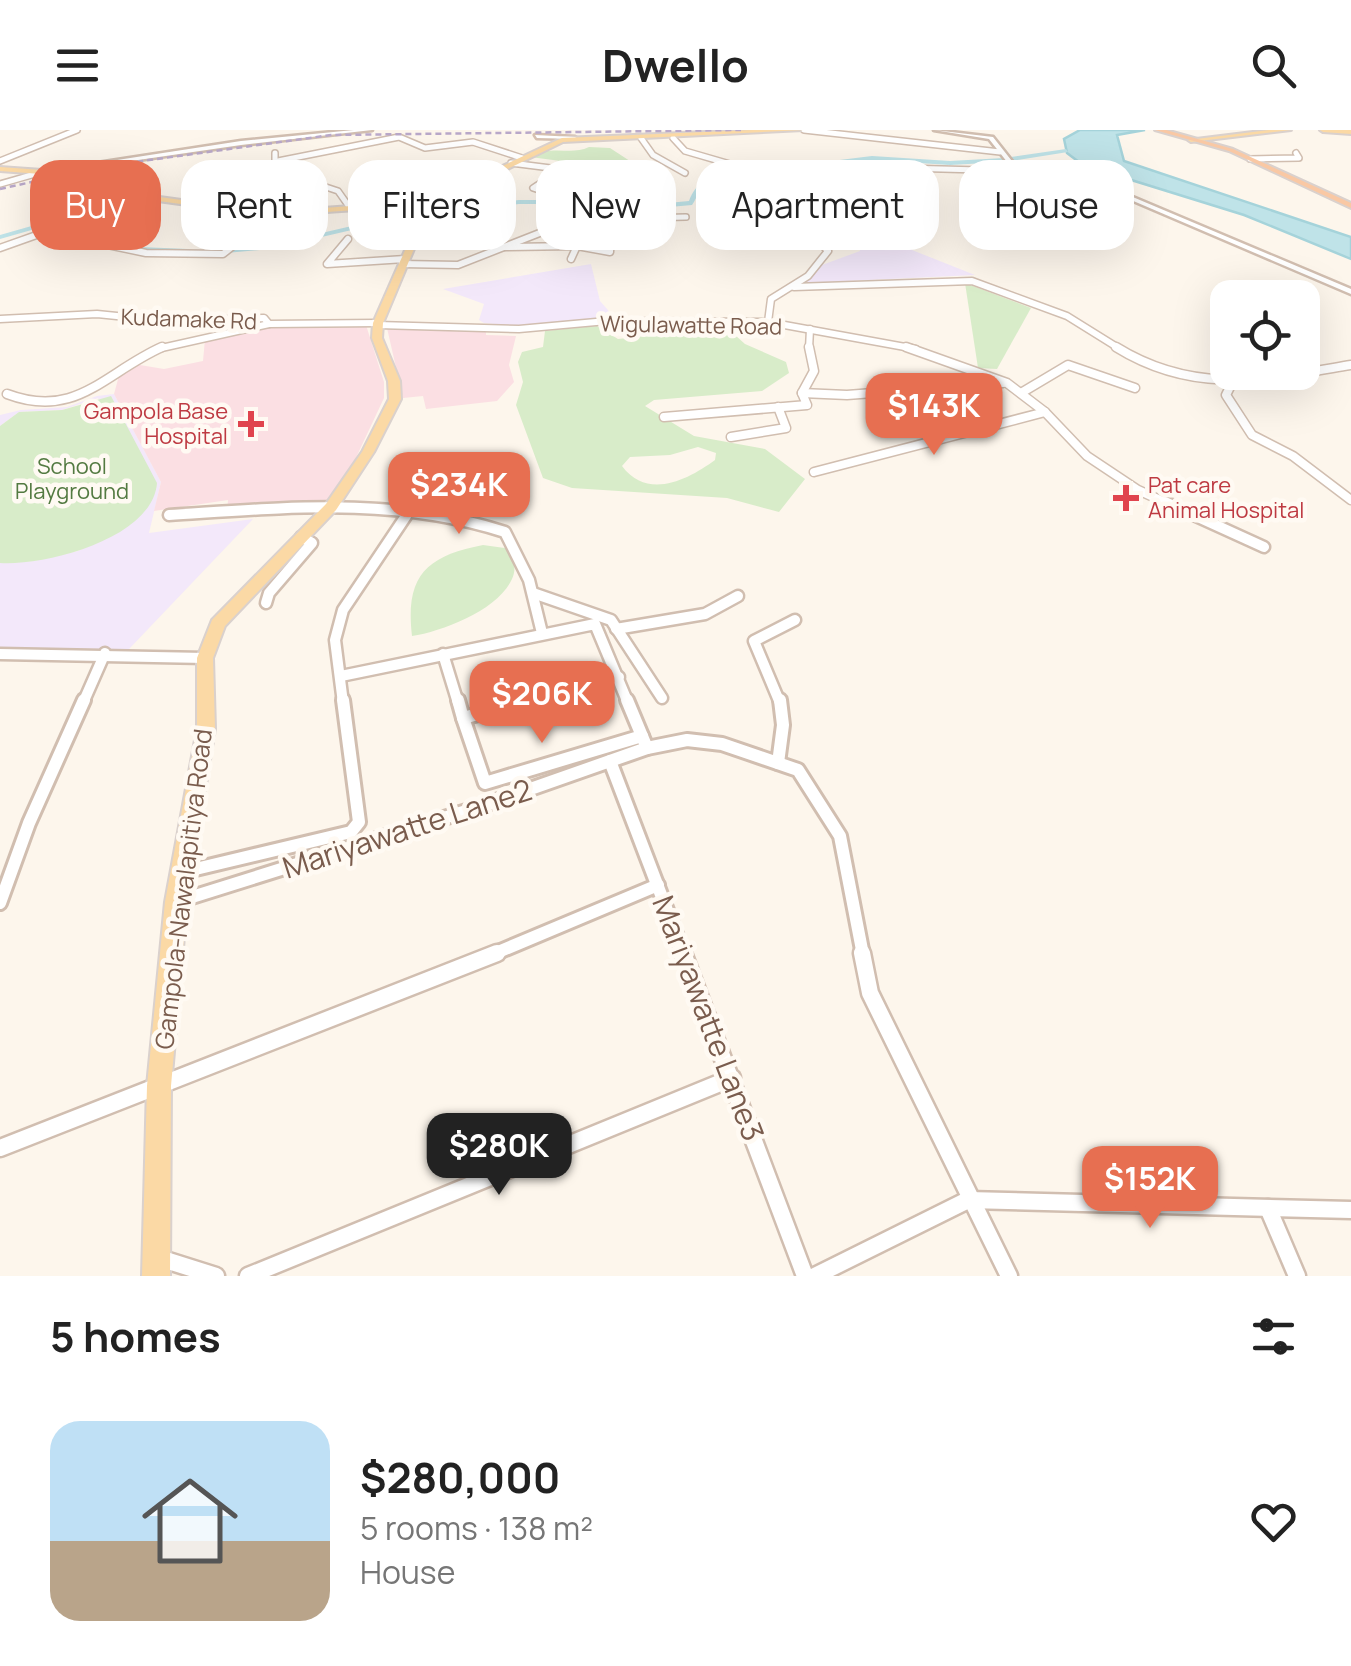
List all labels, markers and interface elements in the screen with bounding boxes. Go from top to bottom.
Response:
text: Dwello [602,34,749,96]
icon: menu [50,38,105,93]
icon: search [1246,38,1301,93]
chip: Buy [30,160,161,250]
chip: Rent [181,160,328,250]
chip: Filters [348,160,516,250]
chip: New [536,160,676,250]
chip: Apartment [696,160,939,250]
chip: House [959,160,1134,250]
map controls [1210,280,1320,390]
button: locate [1210,280,1320,390]
street label: Kudamake Rd [120,302,258,336]
street label: Wigulawatte Road [600,308,782,342]
pin: $143K [864,373,1004,458]
text: $143K [888,383,980,427]
place label: Gampola Base Hospital [84,396,228,451]
marker: Gampola Base Hospital [238,411,264,437]
park label: School Playground [15,451,129,506]
pin: $234K [389,452,529,537]
text: $234K [410,462,508,506]
place label: Pat care Animal Hospital [1148,470,1304,525]
marker: Pat care Animal Hospital [1113,485,1139,511]
pin: $206K [472,661,612,746]
text: $206K [492,671,592,715]
street label: Gampola-Nawalapitiya Road [146,727,220,1051]
street label: Mariyawatte Lane2 [277,768,537,888]
street label: Mariyawatte Lane3 [643,890,775,1146]
pin: $280K [429,1113,569,1198]
text: $280K [449,1123,549,1167]
pin: $152K [1080,1146,1220,1231]
text: $152K [1104,1156,1196,1200]
text: 5 homes [50,1307,221,1365]
icon: filters [1246,1309,1301,1364]
text: $280,000 [360,1448,560,1506]
icon: home [130,1461,250,1581]
icon: heart [1246,1494,1301,1549]
text: 5 rooms · 138 m² [360,1506,593,1550]
text: House [360,1550,455,1594]

